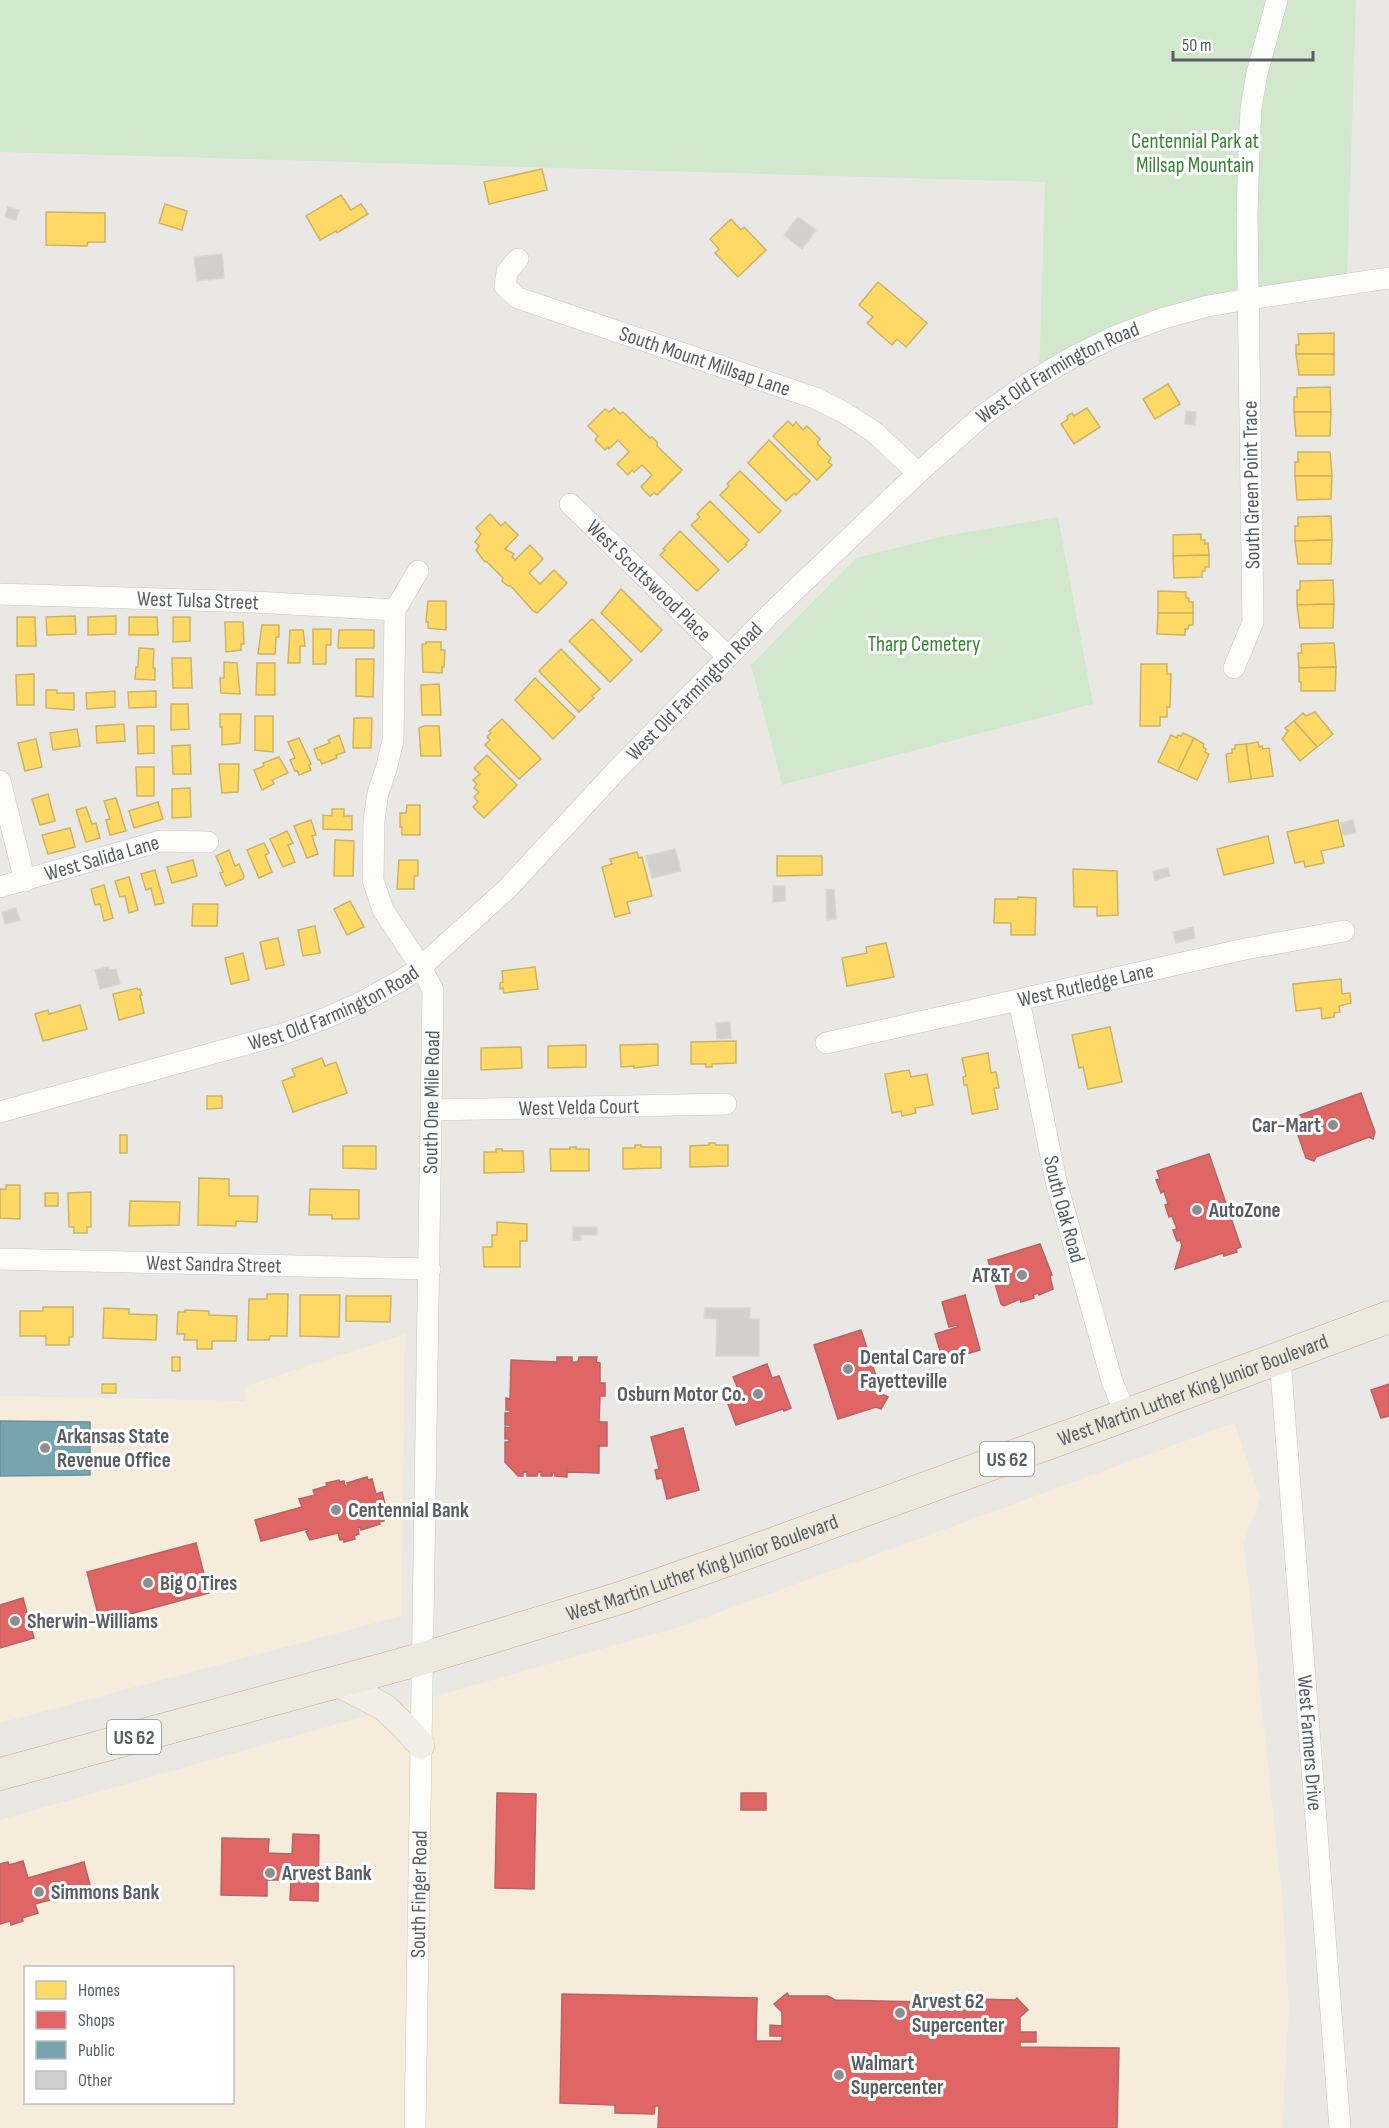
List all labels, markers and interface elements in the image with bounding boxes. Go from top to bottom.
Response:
scale bar [1173,24,1312,62]
text: 50 m [1182,35,1212,56]
park label: Centennial Park at Millsap Mountain [1131,129,1259,178]
street label: West Old Farmington Road [971,316,1143,429]
street label: South Mount Millsap Lane [616,321,794,402]
street label: South Green Point Trace [1238,401,1265,569]
street label: West Scottswood Place [581,515,716,647]
street label: West Tulsa Street [136,586,260,615]
street label: West Old Farmington Road [621,617,768,766]
park label: Tharp Cemetery [868,632,980,657]
street label: West Salida Lane [42,830,162,887]
street label: West Rutledge Lane [1015,958,1156,1013]
street label: West Old Farmington Road [245,960,424,1056]
street label: South One Mile Road [418,1030,445,1174]
street label: West Velda Court [518,1094,640,1121]
place label: Car-Mart [1252,1113,1321,1138]
marker: Car-Mart [1326,1118,1340,1132]
street label: South Oak Road [1038,1153,1090,1266]
place label: AutoZone [1208,1198,1281,1223]
marker: AutoZone [1190,1203,1204,1217]
street label: West Sandra Street [146,1250,282,1279]
place label: AT&T [971,1263,1010,1288]
marker: AT&T [1015,1268,1029,1282]
street label: West Martin Luther King Junior Boulevard [1055,1329,1331,1452]
place label: Dental Care of Fayetteville [860,1345,966,1394]
marker: Dental Care of Fayetteville [841,1362,855,1376]
place label: Osburn Motor Co. [617,1382,746,1407]
marker: Osburn Motor Co. [751,1387,765,1401]
place label: Arkansas State Revenue Office [56,1424,171,1473]
marker: Arkansas State Revenue Office [38,1441,52,1455]
road number: US 62 [980,1442,1034,1476]
place label: Centennial Bank [348,1498,469,1523]
marker: Centennial Bank [329,1503,343,1517]
street label: West Martin Luther King Junior Boulevard [563,1509,841,1627]
place label: Big O Tires [160,1571,237,1596]
marker: Big O Tires [141,1576,155,1590]
place label: Sherwin-Williams [27,1609,158,1634]
marker: Sherwin-Williams [8,1614,22,1628]
street label: West Farmers Drive [1292,1674,1327,1812]
road number: US 62 [107,1720,161,1754]
street label: South Finger Road [406,1830,433,1958]
place label: Arvest Bank [281,1861,372,1886]
marker: Arvest Bank [263,1866,277,1880]
place label: Simmons Bank [51,1880,159,1905]
marker: Simmons Bank [32,1885,46,1899]
legend [24,1966,234,2104]
text: Homes [78,1980,120,2001]
place label: Arvest 62 Supercenter [911,1989,1005,2038]
marker: Arvest 62 Supercenter [893,2006,907,2020]
text: Shops [78,2010,115,2031]
text: Public [78,2040,115,2061]
place label: Walmart Supercenter [851,2051,944,2100]
marker: Walmart Supercenter [832,2068,846,2082]
text: Other [78,2070,112,2091]

